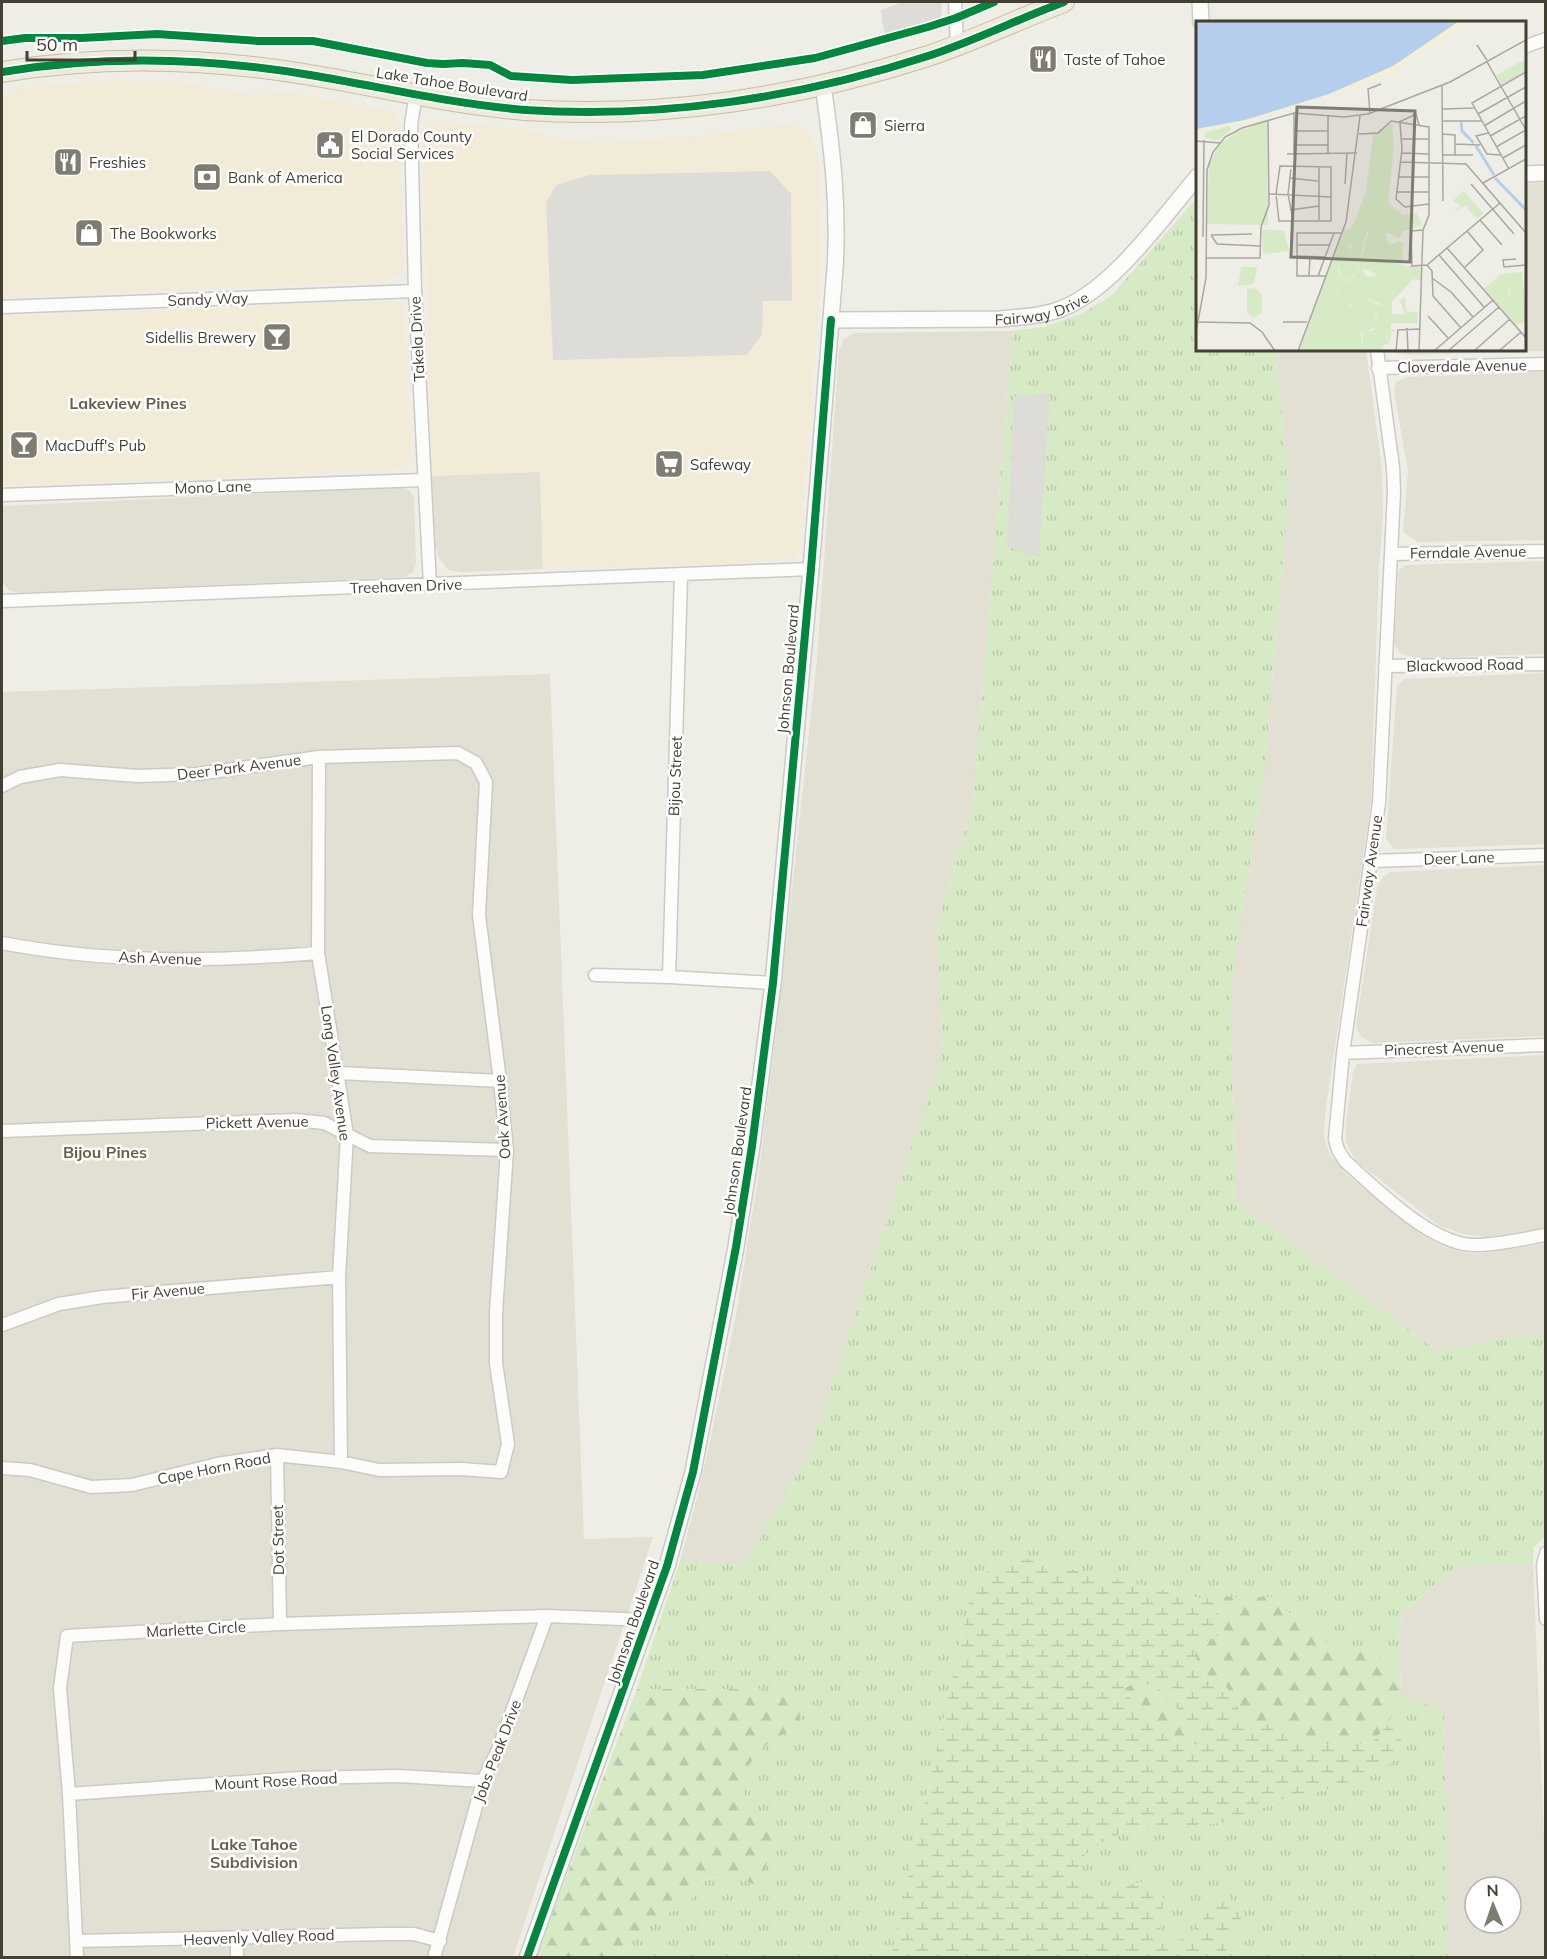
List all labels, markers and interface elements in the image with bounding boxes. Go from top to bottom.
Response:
inset map [1196,21,1526,351]
scale bar [27,24,135,62]
text: 50 m [36,33,78,56]
restaurant icon: Taste of Tahoe [1027,43,1059,75]
place label: Taste of Tahoe [1064,50,1165,69]
street label: Lake Tahoe Boulevard [375,63,529,105]
shop icon: Sierra [847,109,879,141]
place label: Sierra [884,116,925,135]
place label: El Dorado County Social Services [351,127,472,163]
public building icon: El Dorado County Social Services [314,129,346,161]
restaurant icon: Freshies [52,146,84,178]
place label: Freshies [89,153,146,172]
bank icon: Bank of America [191,161,223,193]
place label: Bank of America [228,168,343,187]
shop icon: The Bookworks [73,217,105,249]
place label: The Bookworks [110,224,217,243]
street label: Fairway Drive [995,287,1092,329]
street label: Sandy Way [167,288,249,310]
street label: Takela Drive [405,296,429,382]
bar icon: Sidellis Brewery [261,321,293,353]
place label: Sidellis Brewery [145,328,256,347]
street label: Cloverdale Avenue [1397,355,1527,377]
district label: Lakeview Pines [69,393,187,413]
bar icon: MacDuff's Pub [8,429,40,461]
place label: MacDuff's Pub [45,436,146,455]
supermarket icon: Safeway [653,448,685,480]
place label: Safeway [690,455,751,474]
street label: Mono Lane [174,476,252,498]
street label: Ferndale Avenue [1410,541,1526,563]
street label: Treehaven Drive [350,575,462,597]
street label: Johnson Boulevard [773,603,803,735]
street label: Blackwood Road [1406,654,1524,676]
street label: Bijou Street [664,736,686,816]
street label: Deer Park Avenue [176,750,302,784]
street label: Fairway Avenue [1352,814,1386,928]
street label: Deer Lane [1423,847,1495,869]
street label: Ash Avenue [118,947,202,969]
street label: Long Valley Avenue [317,1004,355,1142]
street label: Pinecrest Avenue [1384,1036,1504,1060]
street label: Oak Avenue [490,1074,514,1160]
street label: Johnson Boulevard [719,1085,755,1217]
street label: Pickett Avenue [205,1112,309,1132]
district label: Bijou Pines [63,1142,147,1162]
street label: Fir Avenue [131,1278,205,1304]
street label: Cape Horn Road [156,1448,272,1488]
street label: Dot Street [268,1505,288,1575]
street label: Johnson Boulevard [603,1557,663,1687]
street label: Marlette Circle [146,1617,246,1641]
street label: Jobs Peak Drive [469,1697,525,1805]
street label: Mount Rose Road [214,1768,338,1794]
district label: Lake Tahoe Subdivision [210,1834,298,1872]
north arrow [1463,1875,1523,1935]
text: N [1486,1880,1499,1900]
street label: Heavenly Valley Road [183,1925,335,1949]

